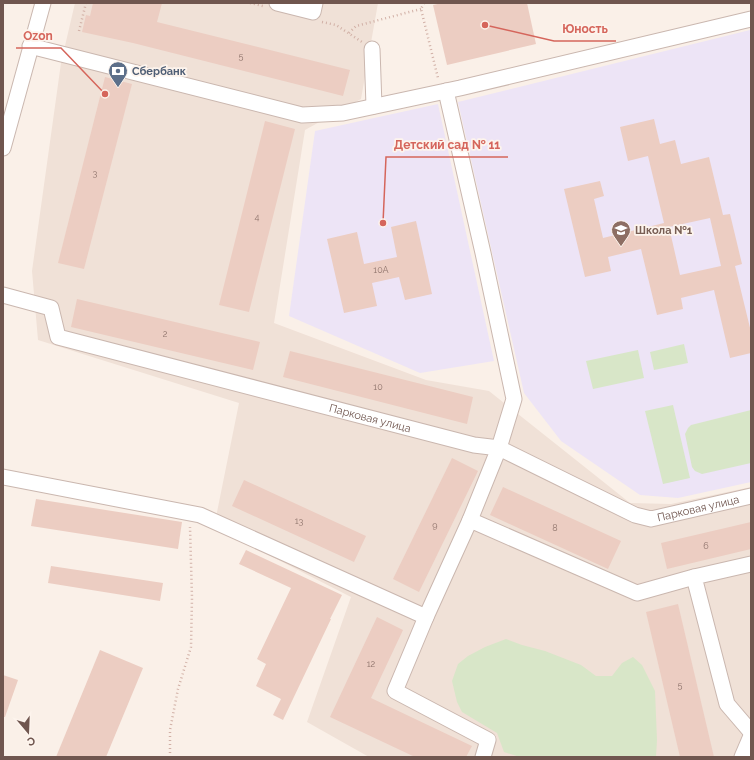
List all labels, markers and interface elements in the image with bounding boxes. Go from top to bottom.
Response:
callout: Юность [554,17,616,41]
text: Юность [562,22,608,36]
callout: Ozon [16,24,61,48]
text: Ozon [23,29,53,43]
house number: 5 [239,51,244,61]
bank icon: Сбербанк [107,60,129,88]
place label: Сбербанк [132,65,187,78]
callout: Детский сад № 11 [386,133,508,157]
text: Детский сад № 11 [394,138,500,152]
house number: 3 [93,168,98,178]
house number: 4 [255,212,260,222]
school or university icon: Школа №1 [610,219,632,247]
place label: Школа №1 [635,224,693,237]
house number: 10А [373,265,389,275]
house number: 2 [163,329,168,339]
house number: 10 [373,382,383,392]
street label: Парковая улица [328,401,412,435]
street label: Парковая улица [656,492,740,524]
house number: 13 [295,516,304,526]
house number: 9 [432,520,438,530]
house number: 8 [552,523,558,533]
house number: 6 [703,541,709,551]
house number: 12 [367,659,376,669]
house number: 5 [678,680,683,690]
north arrow [8,712,48,752]
text: С [25,734,37,749]

